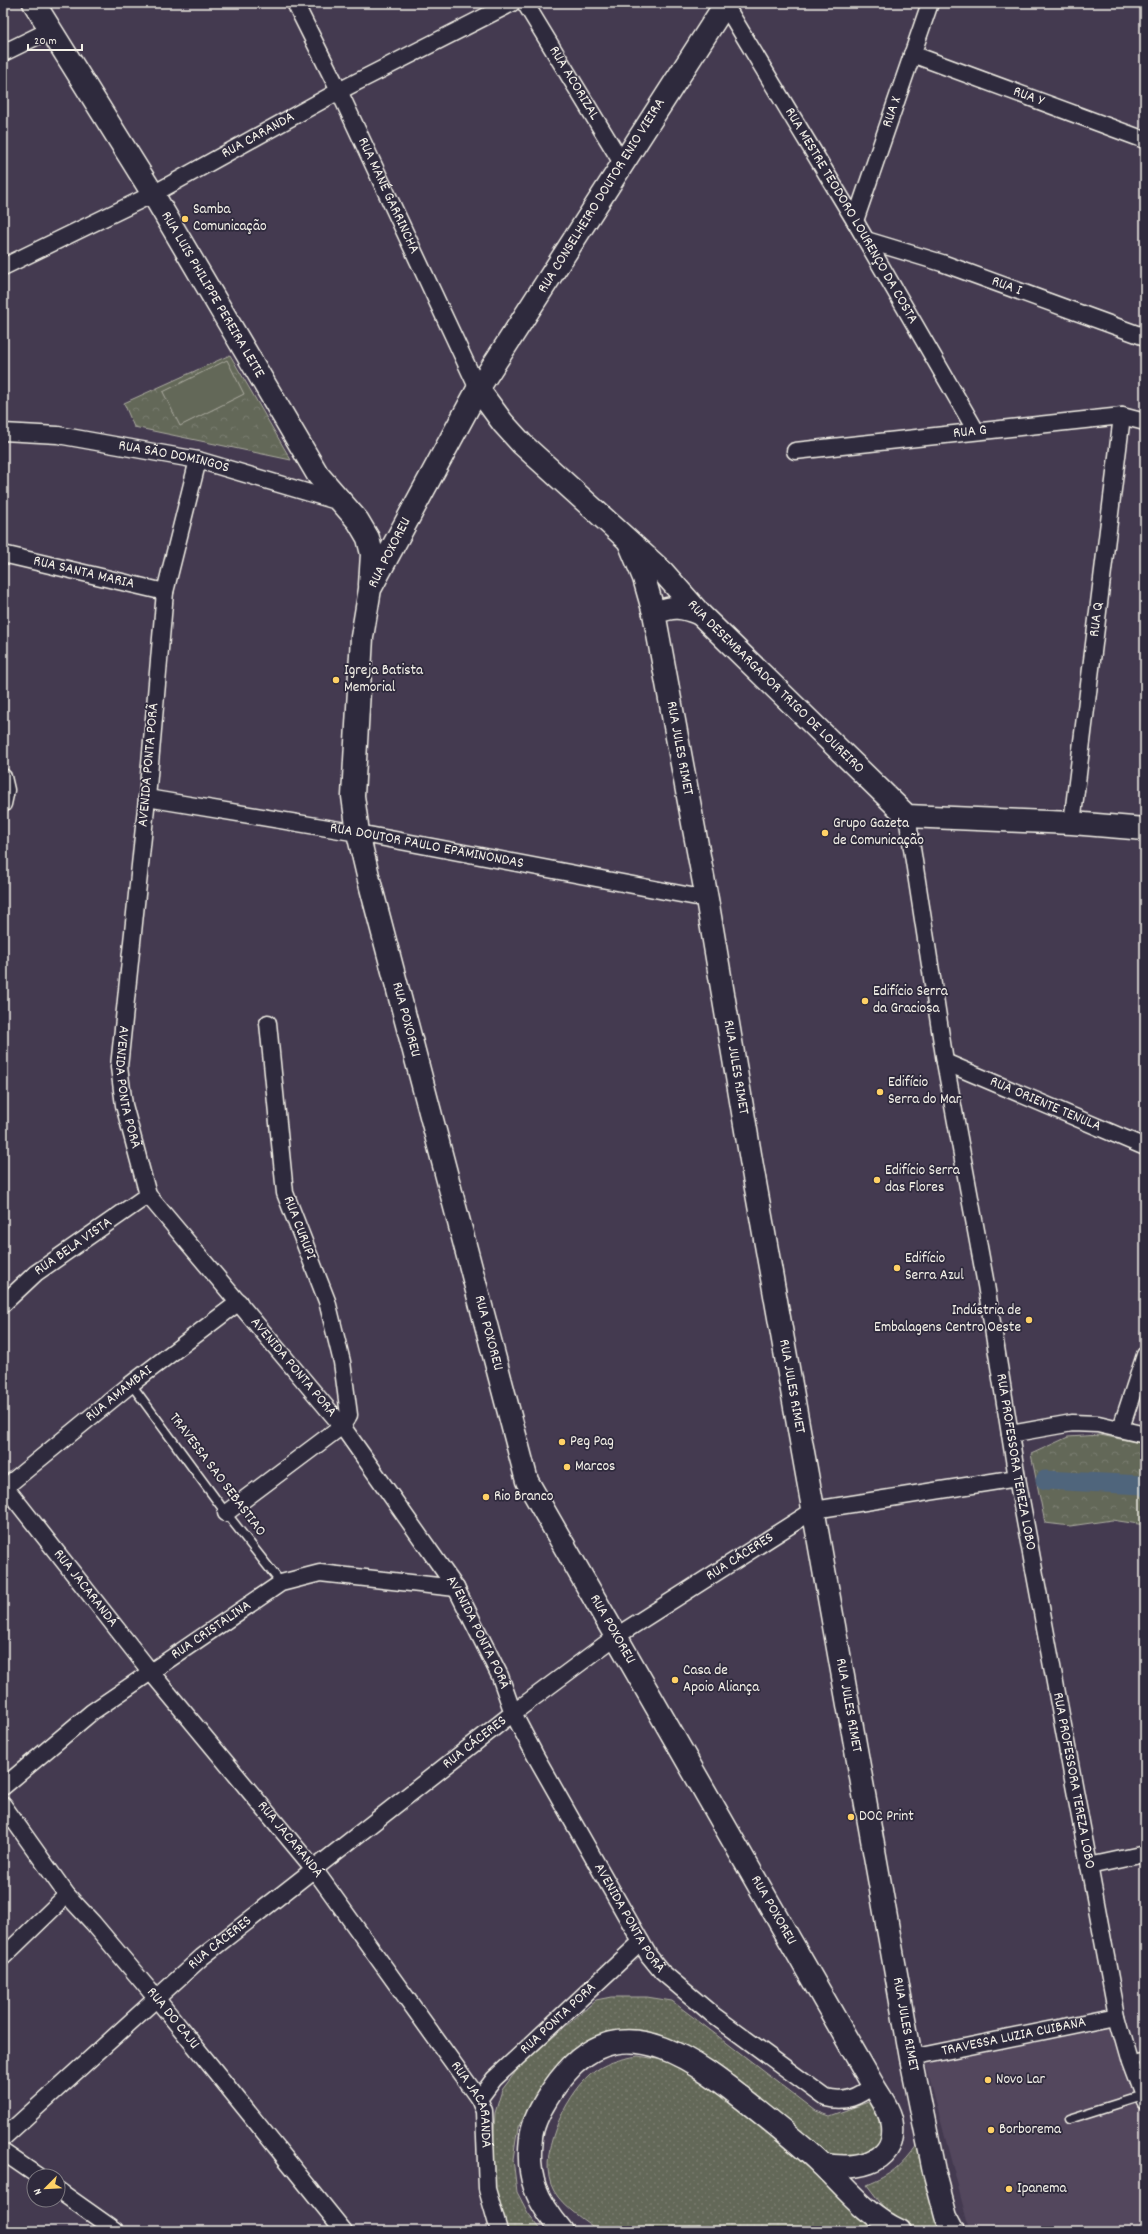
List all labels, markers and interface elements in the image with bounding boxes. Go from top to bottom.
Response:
scale bar [28,26,82,52]
text: 20 m [34,33,57,50]
street label: RUA ACORIZAL [543,42,605,125]
street label: RUA Y [1010,81,1047,113]
street label: RUA CONSELHEIRO DOUTOR ENIO VIEIRA [533,94,671,298]
street label: RUA X [877,94,908,131]
street label: RUA MESTRE TEODORO LOURENÇO DA COSTA [778,104,923,328]
street label: RUA CARANDÁ [218,107,299,165]
street label: RUA MANÉ GARRINCHA [351,134,425,258]
place label: Samba Comunicação [193,199,267,238]
street label: RUA LUIS PHILIPPE PEREIRA LEITE [155,207,270,382]
marker: Samba Comunicação [180,214,190,224]
street label: RUA I [988,271,1025,302]
street label: RUA G [952,420,988,445]
street label: RUA SÃO DOMINGOS [117,435,232,480]
street label: RUA POXOREU [363,514,417,592]
street label: RUA SANTA MARIA [31,550,137,595]
street label: RUA DESEMBARGADOR TRIGO DE LOUREIRO [682,595,869,779]
street label: RUA Q [1084,601,1110,638]
place label: Igreja Batista Memorial [344,660,424,699]
marker: Igreja Batista Memorial [331,675,341,685]
street label: RUA JULES RIMET [660,699,699,797]
street label: AVENIDA PONTA PORÃ [133,702,165,828]
place label: Grupo Gazeta de Comunicação [833,813,924,852]
street label: RUA DOUTOR PAULO EPAMINONDAS [328,818,526,875]
marker: Grupo Gazeta de Comunicação [820,828,830,838]
street label: RUA POXOREU [385,980,426,1060]
place label: Edifício Serra da Graciosa [873,981,949,1020]
marker: Edifício Serra da Graciosa [860,996,870,1006]
street label: RUA JULES RIMET [717,1018,754,1116]
street label: AVENIDA PONTA PORÃ [108,1024,146,1151]
street label: RUA ORIENTE TENULA [986,1071,1104,1138]
place label: Edifício Serra do Mar [888,1072,962,1111]
marker: Edifício Serra do Mar [875,1087,885,1097]
place label: Edifício Serra das Flores [885,1160,961,1199]
marker: Edifício Serra das Flores [872,1175,882,1185]
street label: RUA CURUPI [277,1193,321,1263]
street label: RUA BELA VISTA [30,1212,117,1282]
place label: Edifício Serra Azul [905,1248,964,1287]
marker: Edifício Serra Azul [892,1263,902,1273]
street label: RUA POXOREU [468,1293,509,1373]
place label: Indústria de Embalagens Centro Oeste [874,1300,1021,1339]
street label: AVENIDA PONTA PORÃ [244,1313,342,1422]
marker: Indústria de Embalagens Centro Oeste [1024,1315,1034,1325]
street label: RUA JULES RIMET [772,1338,811,1435]
street label: RUA AMAMBAI [81,1360,157,1428]
street label: RUA PROFESSORA TEREZA LOBO [989,1372,1041,1552]
street label: TRAVESSA SAO SEBASTIAO [163,1408,271,1542]
place label: Peg Pag [570,1431,614,1453]
marker: Peg Pag [557,1437,567,1447]
place label: Marcos [575,1456,615,1478]
marker: Marcos [562,1462,572,1472]
place label: Rio Branco [494,1486,554,1508]
marker: Rio Branco [481,1492,491,1502]
street label: RUA CÁCERES [702,1527,778,1587]
street label: RUA JACARANDÁ [48,1545,123,1632]
street label: AVENIDA PONTA PORÃ [440,1571,515,1693]
street label: RUA POXOREU [583,1591,641,1668]
street label: RUA CRISTALINA [167,1595,256,1666]
street label: RUA JULES RIMET [829,1657,867,1754]
place label: Casa de Apoio Aliança [683,1660,760,1699]
marker: Casa de Apoio Aliança [670,1675,680,1685]
street label: RUA PROFESSORA TEREZA LOBO [1046,1691,1100,1871]
street label: RUA CÁCERES [438,1711,512,1775]
street label: RUA JACARANDÁ [251,1797,328,1883]
place label: DOC Print [859,1806,914,1828]
marker: DOC Print [846,1812,856,1822]
street label: AVENIDA PONTA PORÃ [588,1859,670,1978]
street label: RUA POXOREU [744,1872,802,1949]
street label: RUA CÁCERES [183,1911,257,1975]
street label: RUA JULES RIMET [886,1975,925,2074]
street label: RUA PONTA PORÃ [515,1978,602,2060]
street label: RUA DO CAJU [141,1983,204,2054]
street label: TRAVESSA LUZIA CUIBANA [940,2012,1088,2062]
street label: RUA JACARANDÁ [444,2057,496,2149]
place label: Novo Lar [996,2069,1046,2091]
marker: Novo Lar [983,2075,993,2085]
place label: Borborema [999,2119,1062,2141]
marker: Borborema [986,2125,996,2135]
north arrow [26,2168,66,2208]
place label: Ipanema [1017,2178,1067,2200]
marker: Ipanema [1004,2184,1014,2194]
text: N [30,2185,47,2197]

